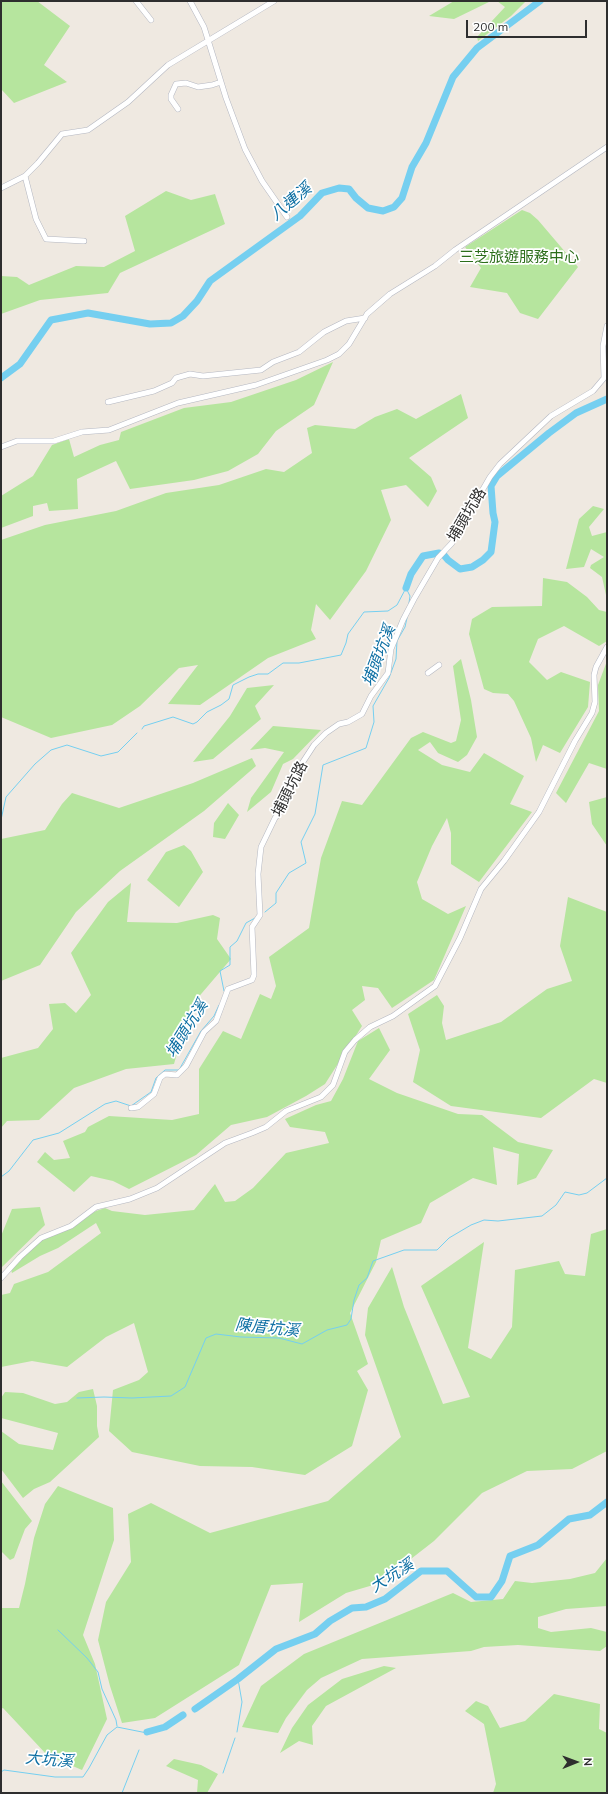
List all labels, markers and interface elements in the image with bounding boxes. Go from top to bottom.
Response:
scale bar [468,12,589,38]
text: 200 m [473,19,508,34]
water label: 八連溪 [266,179,316,225]
park label: 三芝旅遊服務中心 [459,248,579,266]
street label: 埔頭坑路 [444,485,490,545]
water label: 埔頭坑溪 [359,623,399,689]
street label: 埔頭坑路 [268,758,312,820]
water label: 埔頭坑溪 [162,997,212,1061]
water label: 陳厝坑溪 [234,1315,300,1341]
water label: 大坑溪 [367,1555,417,1597]
north arrow [556,1742,596,1782]
water label: 大坑溪 [24,1748,74,1772]
text: N [581,1758,595,1766]

